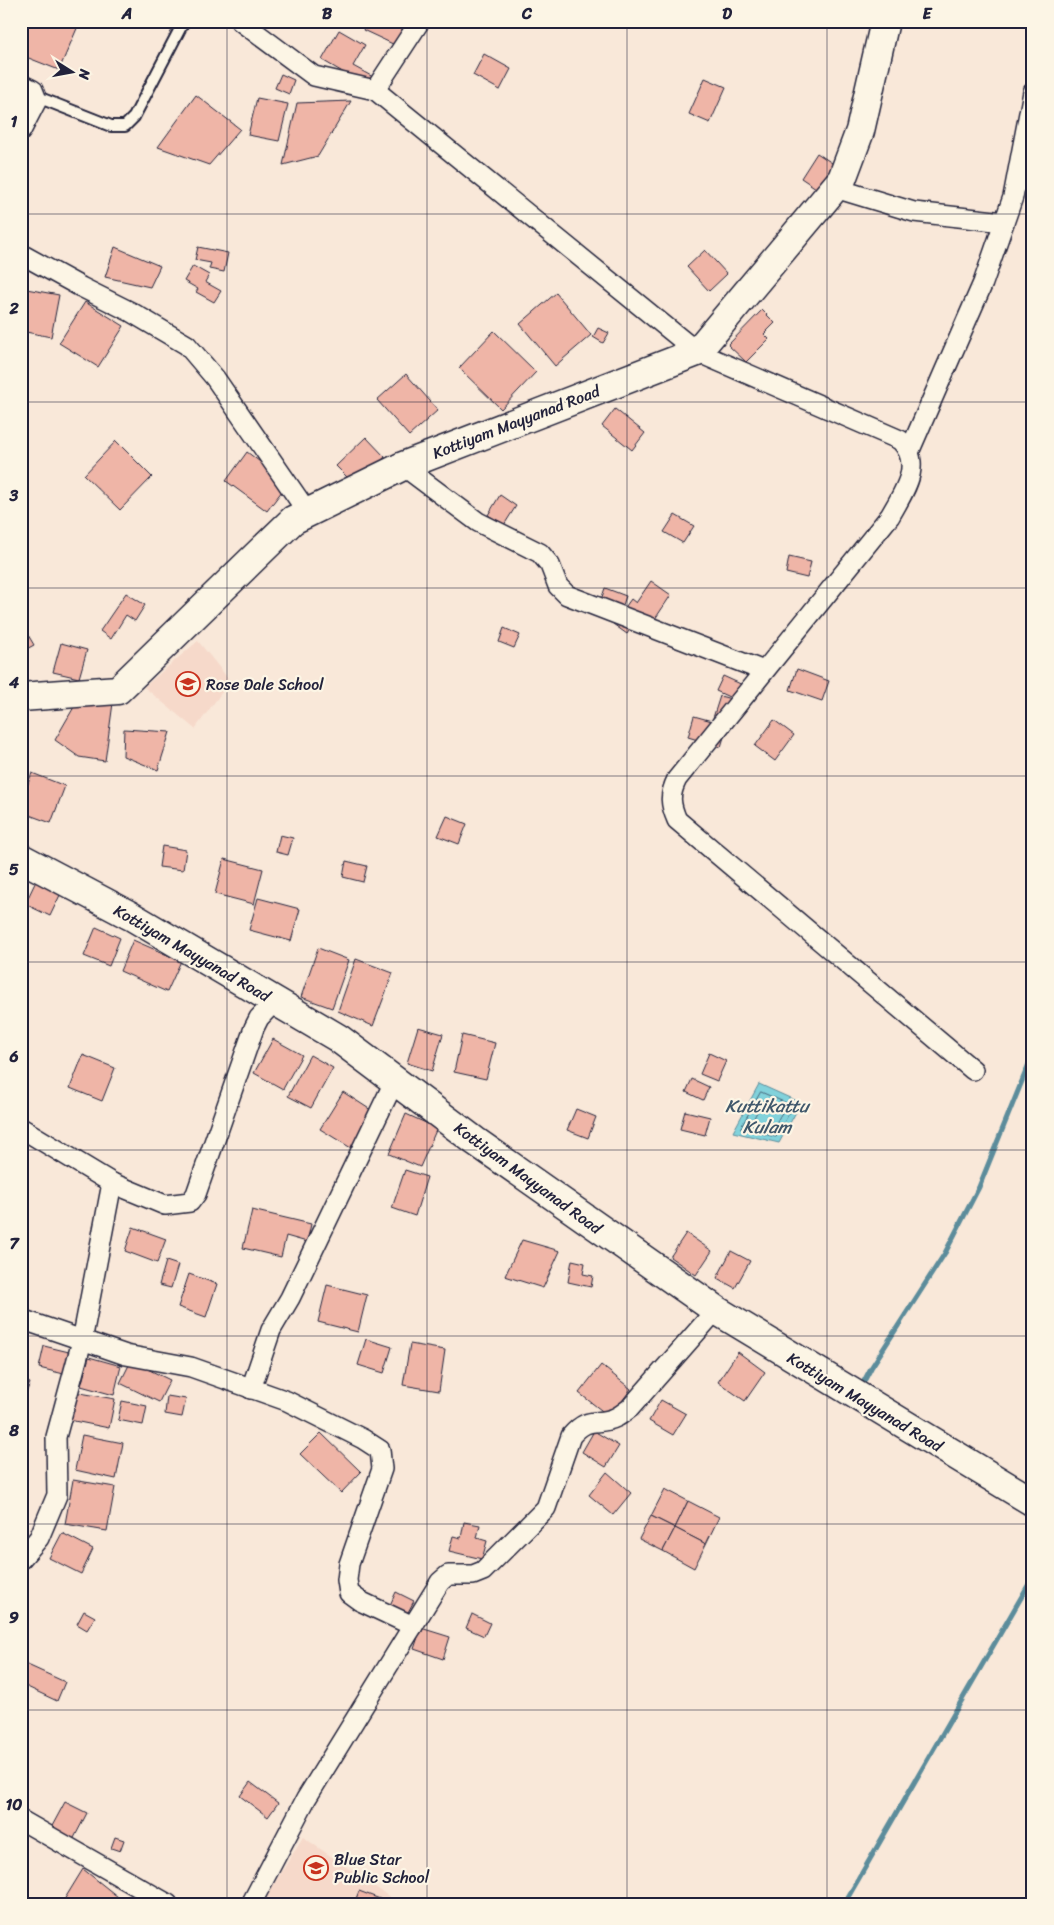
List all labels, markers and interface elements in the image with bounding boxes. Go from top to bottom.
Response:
text: A [121,0,132,28]
text: B [322,0,333,28]
text: C [521,0,533,28]
text: D [722,0,732,28]
text: E [923,0,933,28]
north arrow [48,48,98,98]
text: N [71,66,98,82]
text: 1 [11,107,18,136]
text: 2 [8,294,19,323]
street label: Kottiyam Mayyanad Road [428,376,605,467]
text: 3 [9,481,19,510]
text: 4 [8,668,19,697]
place label: Rose Dale School [206,670,324,699]
school or university icon: Rose Dale School [175,671,201,697]
text: 5 [9,855,19,884]
street label: Kottiyam Mayyanad Road [108,896,277,1011]
text: 6 [8,1042,19,1071]
water label: Kuttikattu Kulam [725,1090,811,1143]
street label: Kottiyam Mayyanad Road [448,1114,610,1243]
text: 7 [9,1229,20,1258]
street label: Kottiyam Mayyanad Road [781,1344,950,1461]
text: 8 [8,1416,19,1445]
text: 9 [9,1603,19,1632]
text: 10 [6,1790,22,1819]
place label: Blue Star Public School [334,1845,430,1892]
school or university icon: Blue Star Public School [303,1855,329,1881]

